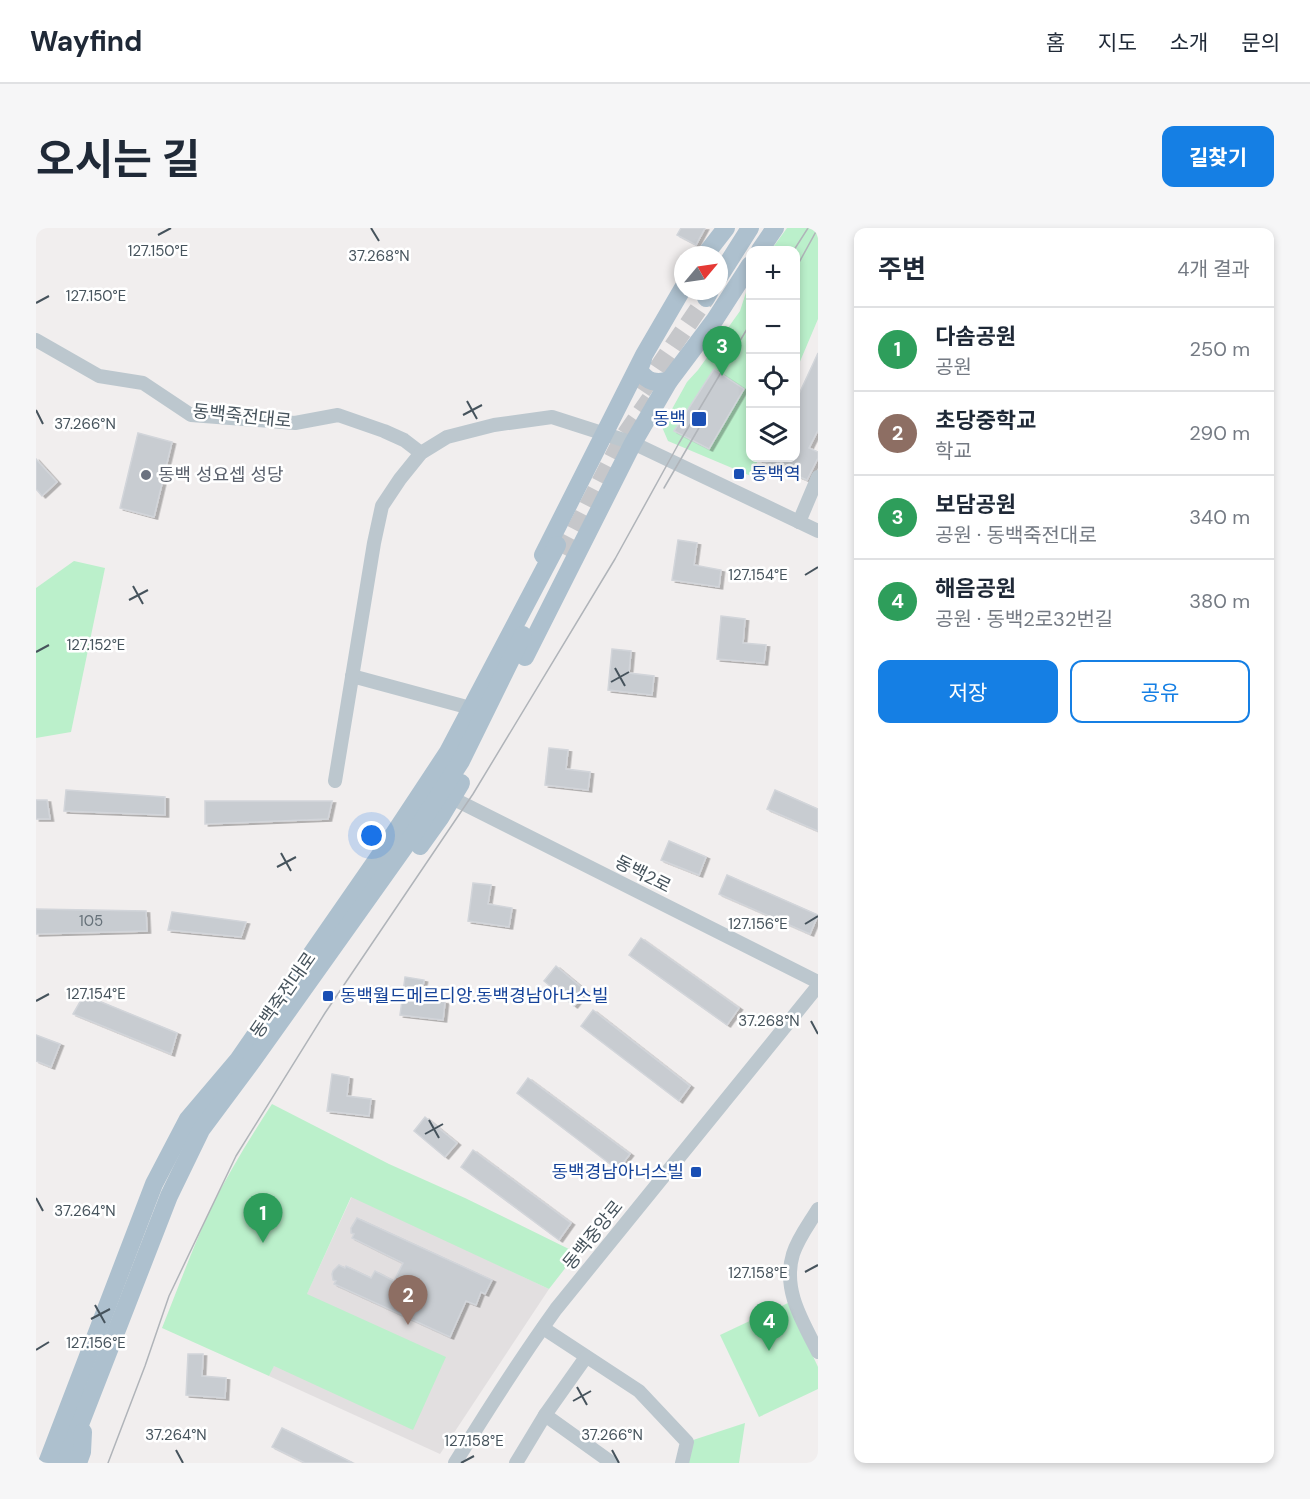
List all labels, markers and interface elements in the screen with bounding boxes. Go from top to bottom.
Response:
text: Wayfind [30,23,142,60]
text: 홈 [1046,29,1065,57]
text: 지도 [1098,29,1137,57]
text: 소개 [1170,29,1208,57]
text: 문의 [1241,29,1280,57]
button: 길찾기 [1162,126,1274,187]
text: 오시는 길 [36,132,200,187]
text: 127.150°E [128,241,188,261]
text: 37.268°N [348,246,410,266]
north arrow [674,246,728,300]
map controls [746,246,800,462]
button: + [746,246,800,300]
text: 주변 [878,252,926,286]
text: 4개 결과 [1177,256,1250,282]
text: 127.150°E [66,286,126,306]
button: − [746,300,800,354]
text: 다솜공원 [935,322,1016,351]
pin: 3 [702,326,742,376]
text: 1 [894,336,901,362]
text: 250 m [1189,336,1250,362]
button: locate [746,354,800,408]
text: 공원 [935,354,972,380]
street label: 동백죽전대로 [191,399,293,433]
text: 초당중학교 [935,406,1036,435]
place label: 동백 [653,407,686,431]
button: layers [746,408,800,462]
marker: 동백 [690,410,708,428]
text: 37.266°N [54,414,116,434]
text: 2 [892,420,903,446]
text: 290 m [1189,420,1250,446]
text: 학교 [935,438,972,464]
place label: 동백역 [751,462,801,486]
place label: 동백 성요셉 성당 [158,463,284,487]
marker: 동백역 [732,467,746,481]
marker: 동백 성요셉 성당 [139,468,153,482]
text: 보담공원 [935,490,1016,519]
text: 3 [891,504,904,530]
text: 340 m [1189,504,1250,530]
text: 공원 · 동백죽전대로 [935,522,1097,548]
text: 127.154°E [728,565,788,585]
text: 해음공원 [935,574,1016,603]
text: 4 [891,588,904,614]
text: 380 m [1189,588,1250,614]
text: 공원 · 동백2로32번길 [935,606,1113,632]
text: 127.152°E [67,635,125,655]
button: 저장 [878,660,1058,723]
button: 공유 [1070,660,1250,723]
your location [357,821,386,850]
street label: 동백2로 [611,850,675,898]
house number: 105 [79,911,103,931]
text: 127.156°E [728,914,788,934]
street label: 동백죽전대로 [245,947,321,1043]
text: 127.154°E [66,984,126,1004]
place label: 동백월드메르디앙.동백경남아너스빌 [340,984,609,1008]
marker: 동백월드메르디앙.동백경남아너스빌 [321,989,335,1003]
text: 37.268°N [738,1011,800,1031]
place label: 동백경남아너스빌 [552,1160,684,1184]
marker: 동백경남아너스빌 [689,1165,703,1179]
pin: 1 [244,1194,282,1243]
street label: 동백중앙로 [558,1195,628,1275]
text: 37.264°N [54,1201,116,1221]
text: 127.158°E [728,1263,788,1283]
pin: 2 [388,1276,428,1325]
pin: 4 [750,1302,788,1351]
text: 127.156°E [66,1333,126,1353]
text: 37.264°N [145,1425,207,1445]
text: 37.266°N [581,1425,643,1445]
text: 127.158°E [444,1431,504,1451]

